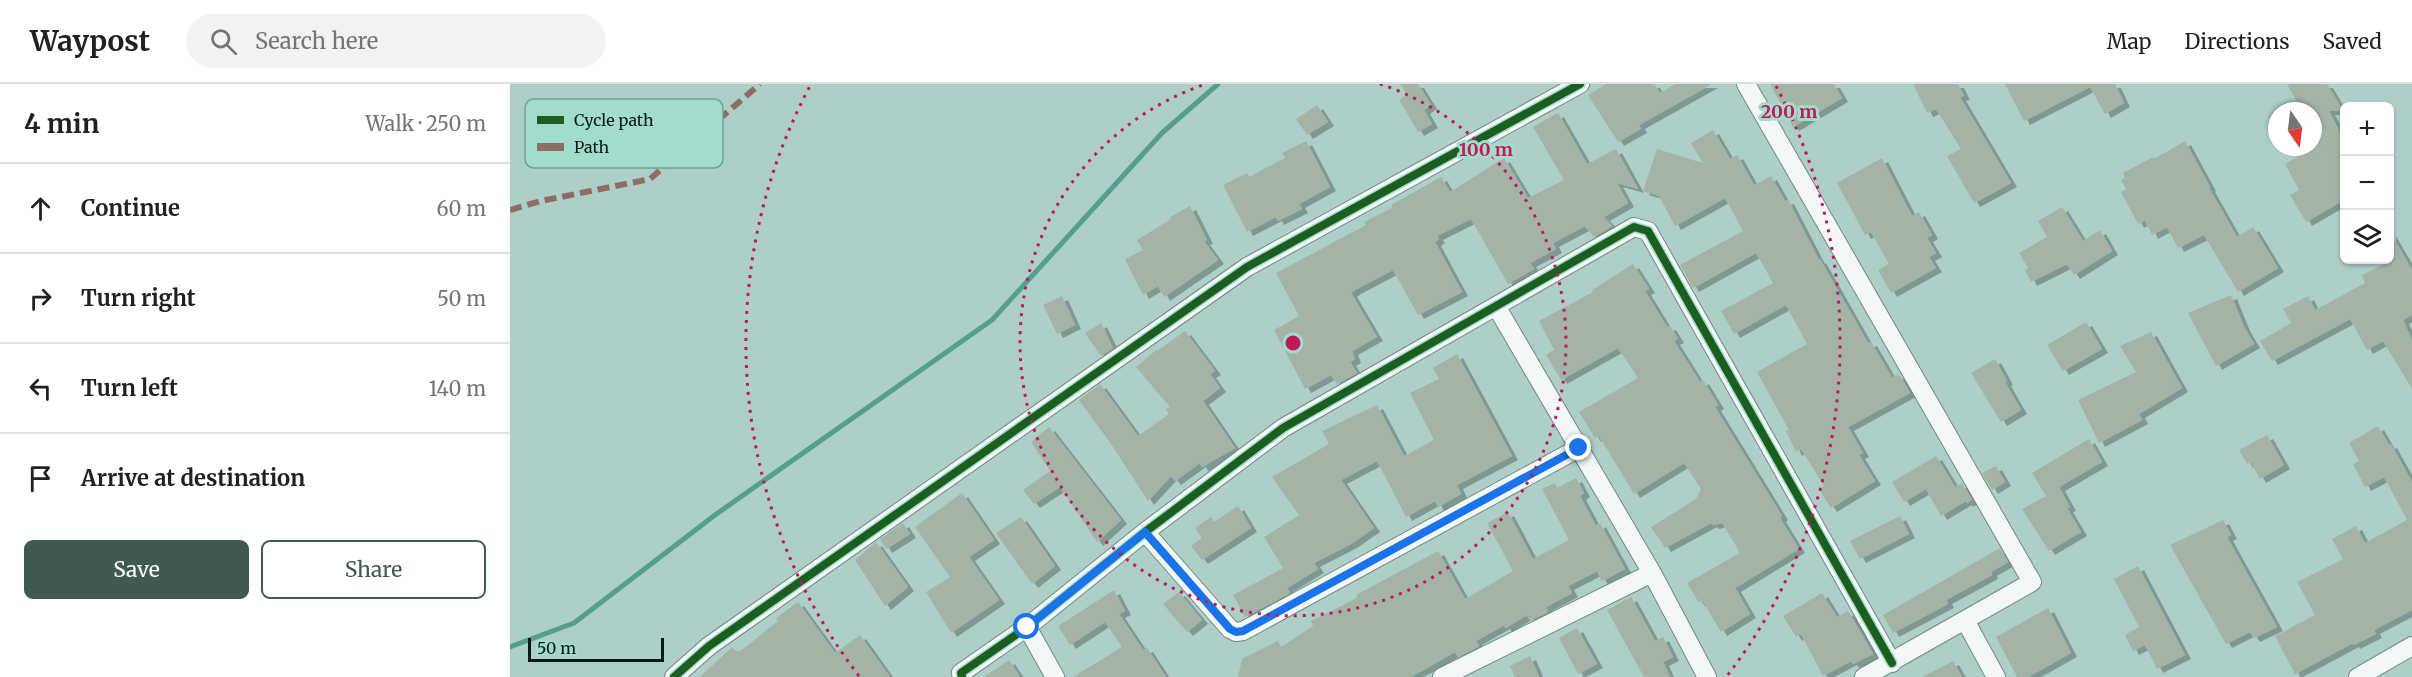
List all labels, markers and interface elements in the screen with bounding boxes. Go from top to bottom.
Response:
search box [186,14,606,68]
text: Waypost [30,23,150,59]
icon: search [207,25,240,58]
text: Search here [255,27,378,55]
text: Map [2107,28,2151,55]
text: Directions [2184,28,2289,55]
text: Saved [2322,28,2382,55]
legend [525,99,723,168]
text: 200 m [1761,100,1817,123]
north arrow [2268,102,2322,156]
map controls [2340,102,2394,264]
button: + [2340,102,2394,156]
text: 4 min [24,107,99,140]
text: Cycle path [574,110,654,130]
text: Walk · 250 m [365,111,486,136]
text: Path [574,137,610,157]
text: 100 m [1459,138,1513,161]
button: − [2340,156,2394,210]
icon: ahead [24,192,57,225]
text: Continue [81,194,180,222]
text: 60 m [436,196,486,221]
button: layers [2340,210,2394,264]
icon: right [24,282,57,315]
text: Turn right [81,284,195,312]
text: 50 m [437,286,486,311]
centre of rings [1283,333,1303,353]
icon: left [24,372,57,405]
text: Turn left [81,374,178,402]
text: 140 m [429,376,486,401]
route end [1565,434,1591,460]
icon: arrive [24,462,57,495]
text: Arrive at destination [81,464,305,492]
button: Save [24,540,249,599]
button: Share [261,540,486,599]
route start [1013,613,1039,639]
scale bar [528,635,664,662]
text: 50 m [537,638,576,658]

